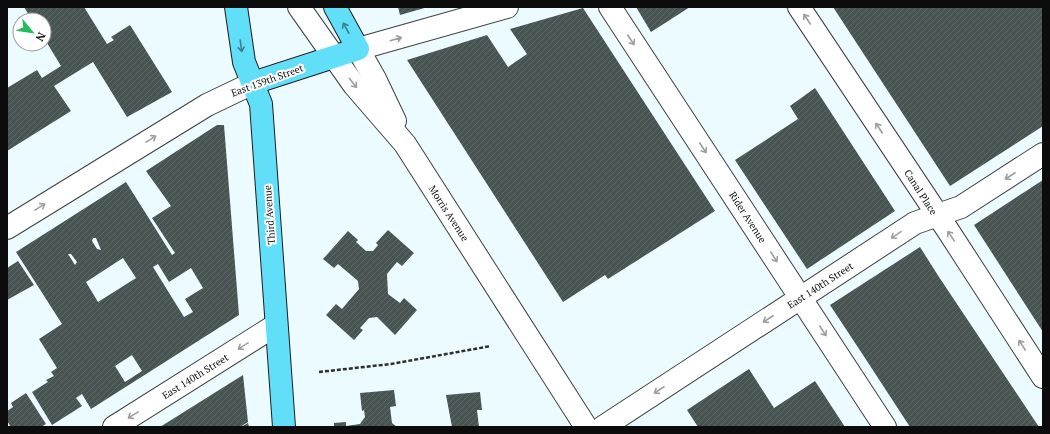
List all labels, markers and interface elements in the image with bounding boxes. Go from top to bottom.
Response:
north arrow [12,12,52,52]
one-way arrow [803,14,811,25]
one-way arrow [342,22,350,34]
text: N [32,30,49,44]
one-way arrow [627,34,635,45]
one-way arrow [389,35,402,42]
one-way arrow [237,39,245,52]
street label: East 139th Street [229,61,305,100]
one-way arrow [349,78,357,89]
one-way arrow [874,122,882,134]
one-way arrow [145,135,156,143]
one-way arrow [699,142,707,154]
street label: Canal Place [901,167,940,217]
one-way arrow [1004,172,1016,180]
street label: Morris Avenue [426,183,472,244]
street label: Third Avenue [261,185,278,245]
street label: Rider Avenue [726,189,769,245]
one-way arrow [34,203,46,211]
one-way arrow [947,230,955,241]
one-way arrow [890,232,902,240]
one-way arrow [770,251,778,262]
street label: East 140th Street [785,259,856,312]
one-way arrow [763,315,774,324]
one-way arrow [819,325,827,336]
one-way arrow [1018,340,1026,351]
one-way arrow [238,342,249,350]
street label: East 140th Street [160,351,231,402]
one-way arrow [654,386,665,394]
one-way arrow [128,411,139,419]

